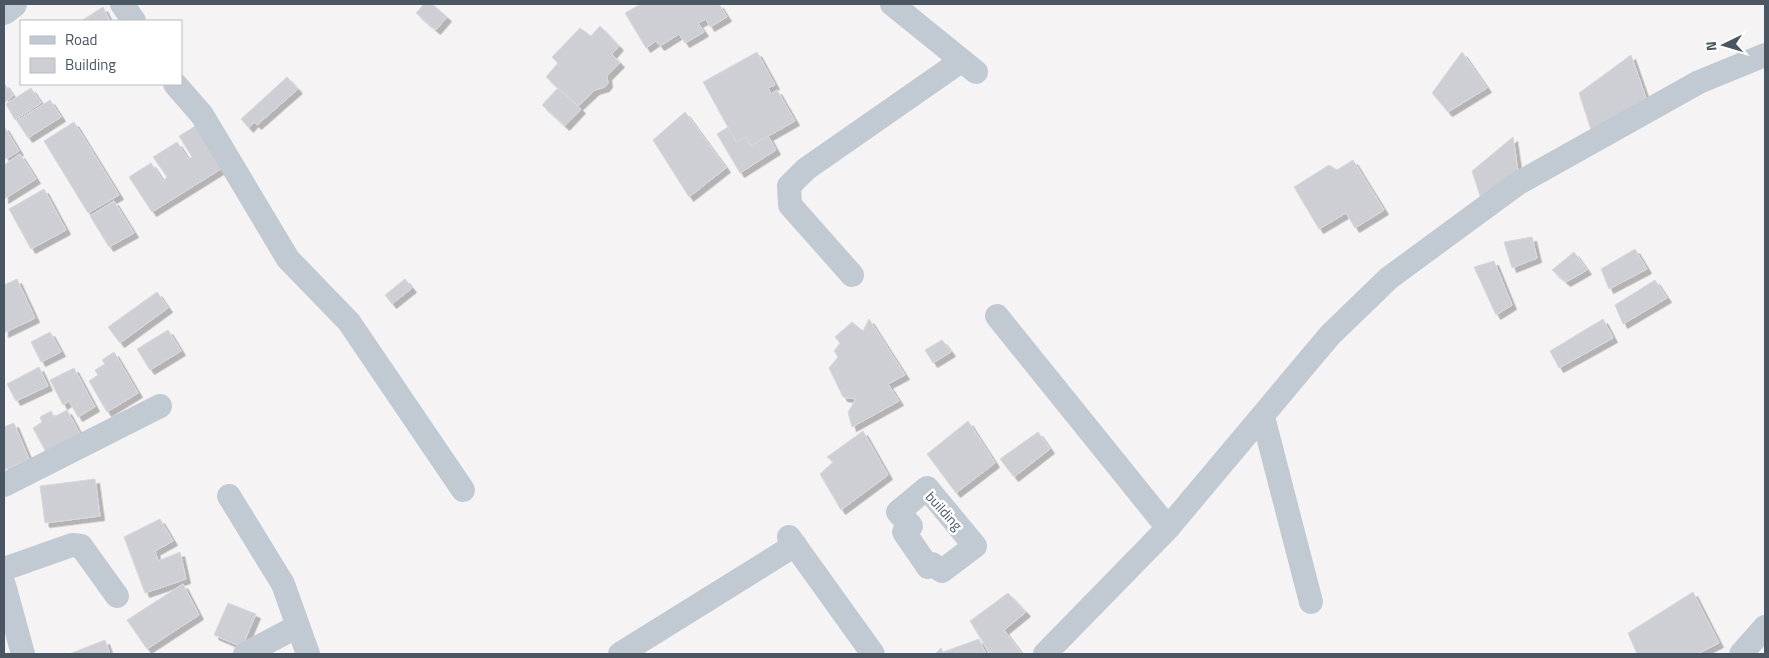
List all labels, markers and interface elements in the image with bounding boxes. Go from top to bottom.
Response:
legend [20,20,182,85]
north arrow [1699,20,1749,70]
text: Road [65,28,97,51]
text: N [1700,40,1721,52]
text: Building [65,53,116,76]
street label: building [921,486,968,535]

